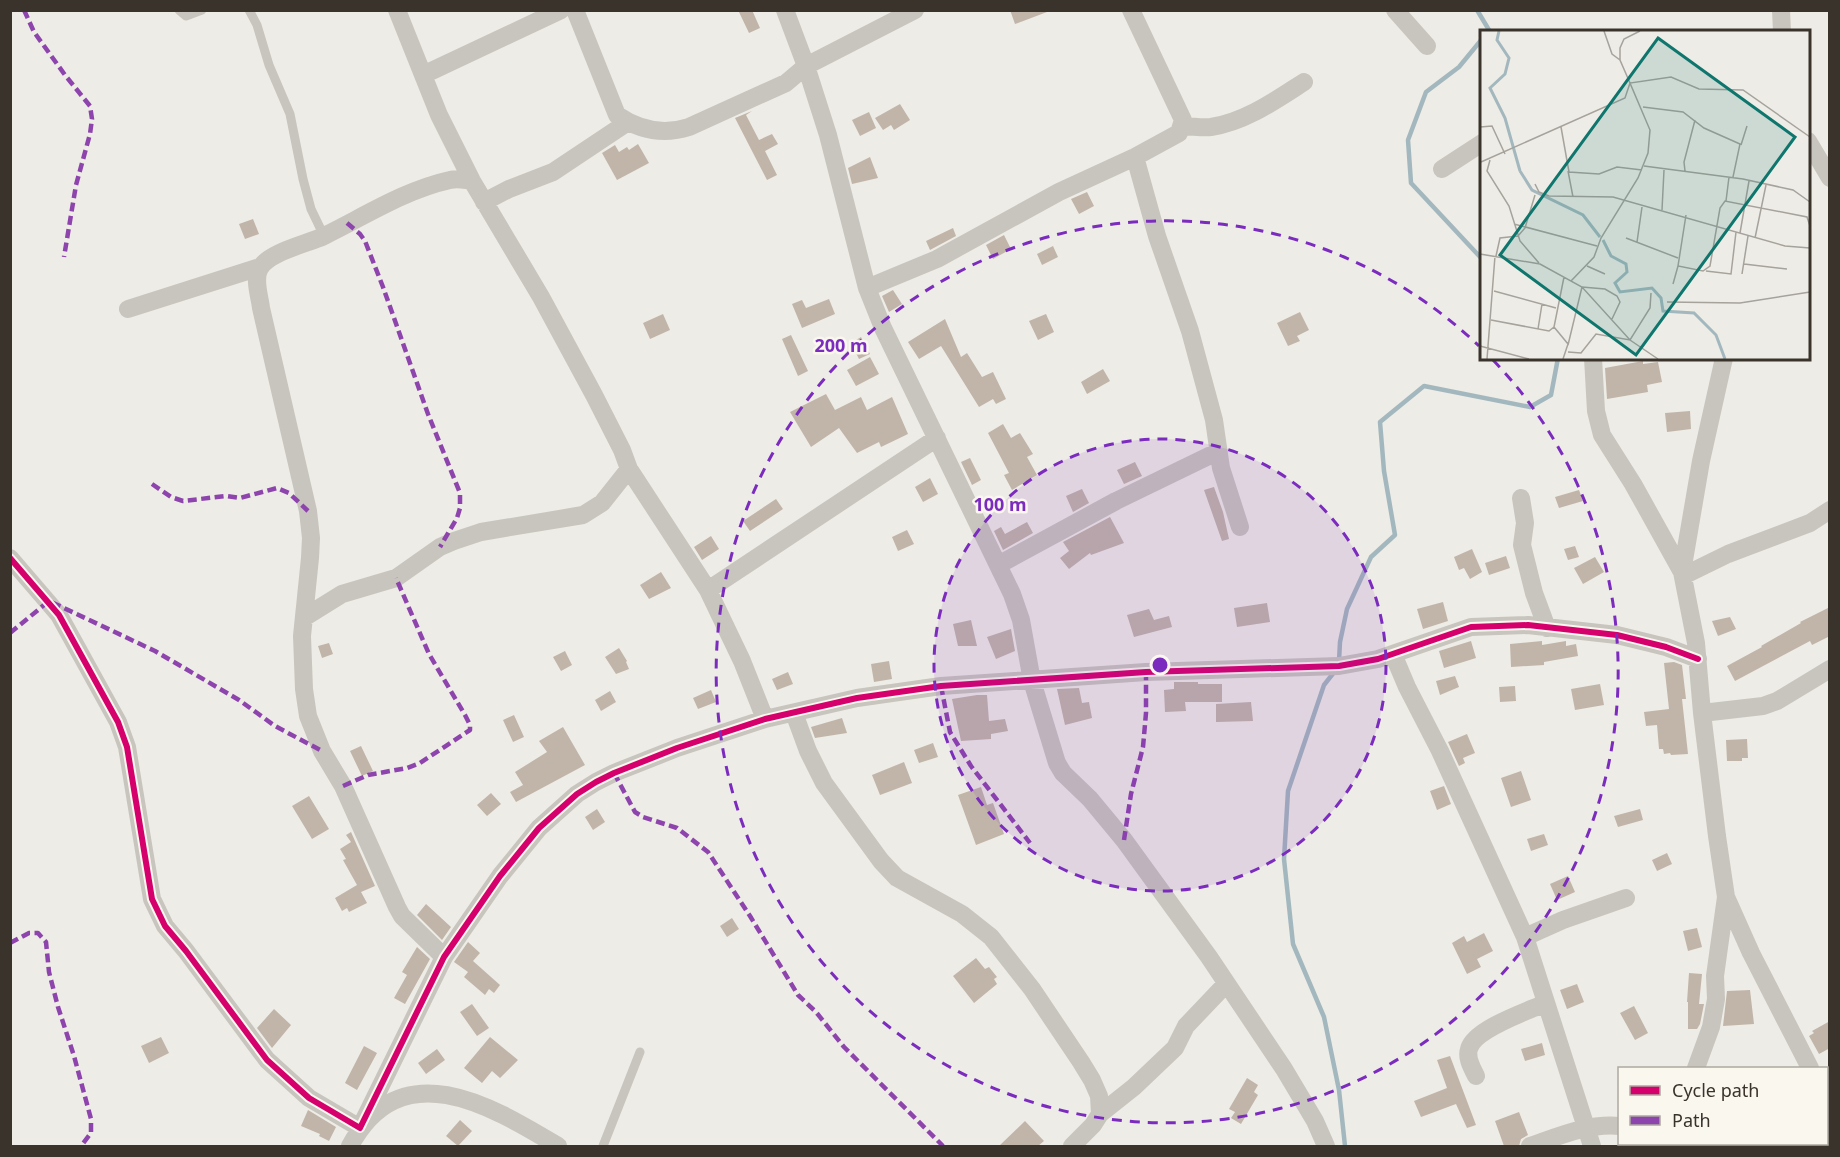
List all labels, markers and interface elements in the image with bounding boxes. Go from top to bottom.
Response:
inset map [1480,30,1810,360]
text: 200 m [814,333,868,357]
text: 100 m [973,492,1027,516]
centre of rings [1150,655,1170,675]
legend [1618,1067,1828,1145]
text: Cycle path [1672,1078,1759,1102]
text: Path [1672,1108,1711,1132]

